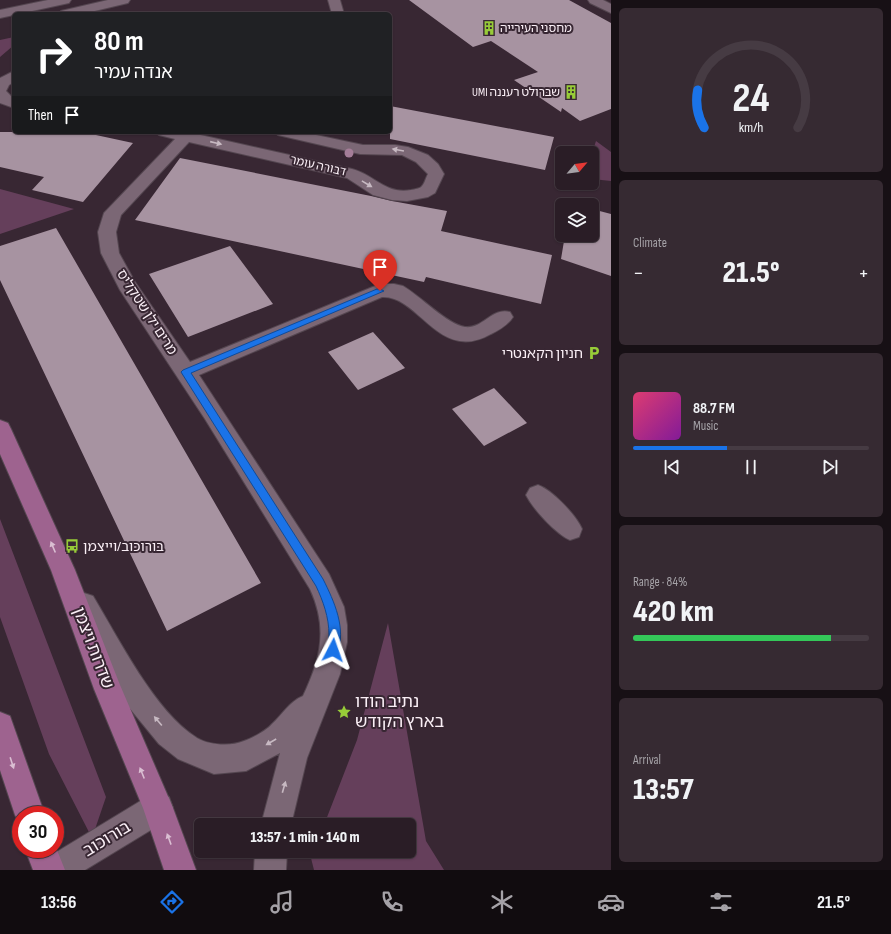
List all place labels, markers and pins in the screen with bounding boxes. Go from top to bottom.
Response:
building icon: מחסני העירייה [481,20,497,36]
place label: מחסני העירייה [500,21,572,36]
building icon: UMI שברולט רעננה [563,84,579,100]
place label: UMI שברולט רעננה [472,85,560,100]
pin [363,250,397,291]
place label: חניון הקאנטרי [502,345,583,362]
parking icon: חניון הקאנטרי [586,345,602,361]
bus stop icon: בורוכוב/וייצמן [64,538,80,554]
place label: בורוכוב/וייצמן [83,538,164,555]
place label: נתיב הודו בארץ הקודש [355,692,444,732]
place icon: נתיב הודו בארץ הקודש [336,704,352,720]

